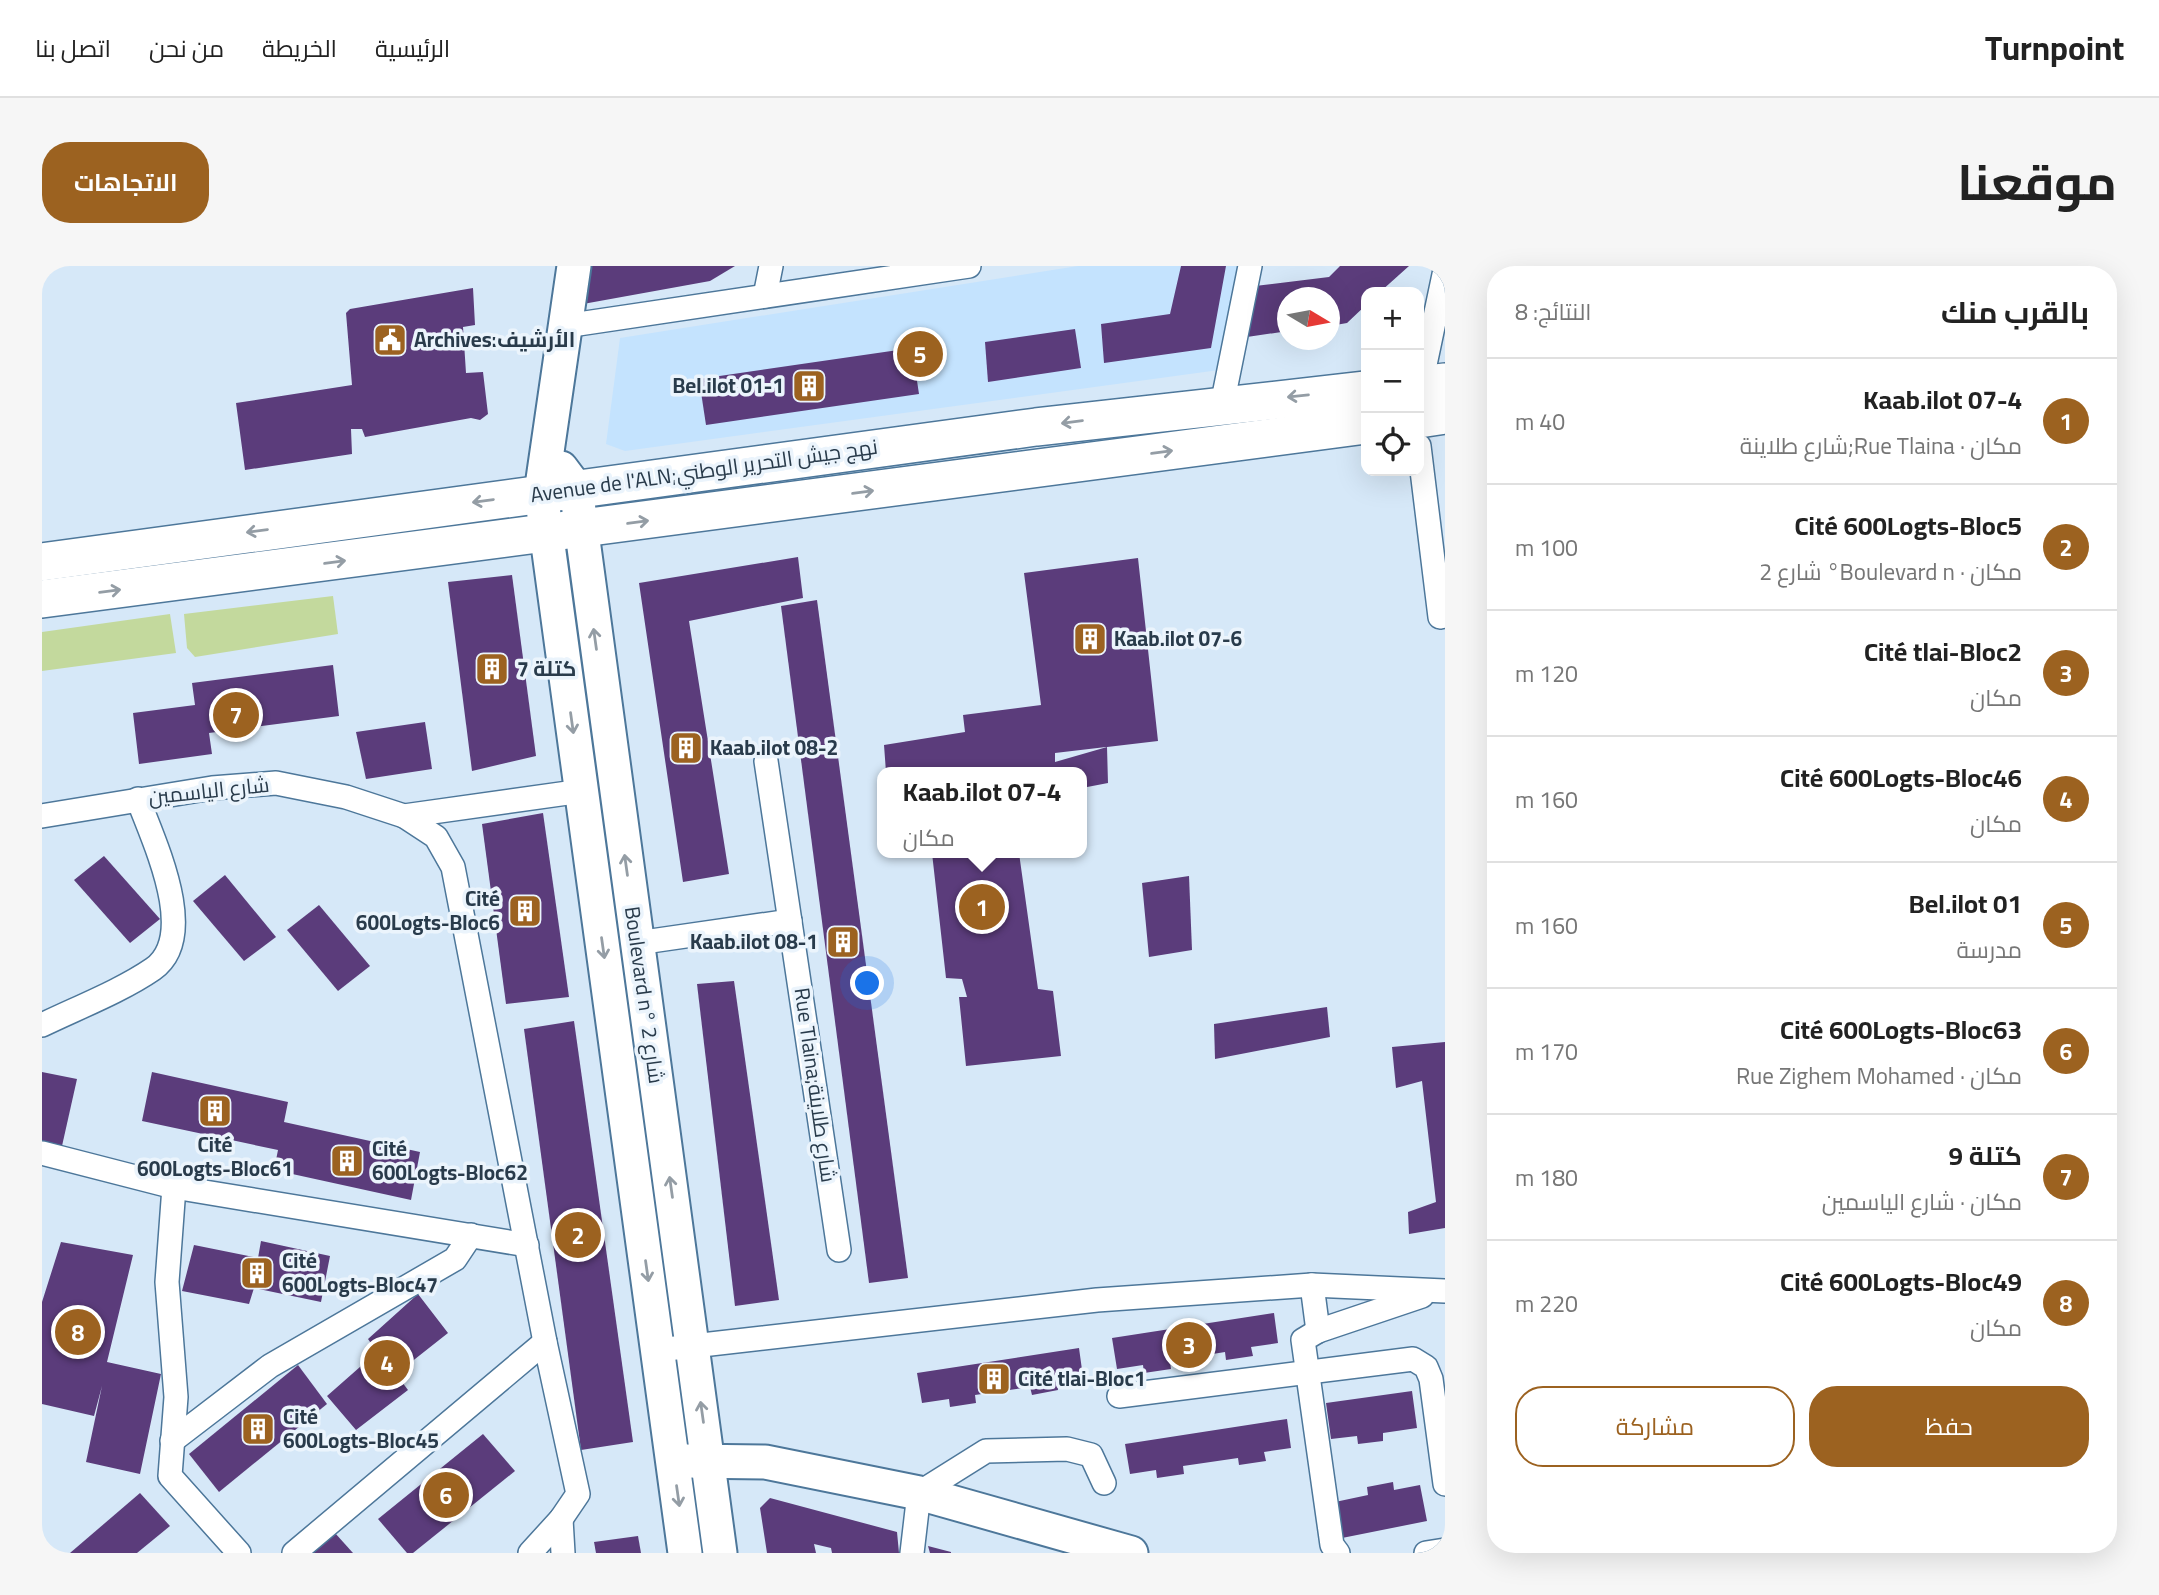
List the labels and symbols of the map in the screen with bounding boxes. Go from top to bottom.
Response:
north arrow [1277,287,1340,350]
place label: Archives:الأرشيف [414,320,575,359]
public building icon: Archives:الأرشيف [371,321,409,359]
pin: 5 [897,328,943,380]
place label: Bel.ilot 01-1 [672,366,784,405]
building icon: Bel.ilot 01-1 [790,367,828,405]
one-way arrow [1288,390,1310,403]
one-way arrow [1062,416,1084,429]
street label: Avenue de l'ALN;نهج جيش التحرير الوطني [528,427,880,514]
one-way arrow [1150,445,1173,458]
one-way arrow [852,485,874,498]
one-way arrow [472,495,494,508]
one-way arrow [626,515,649,528]
one-way arrow [246,525,269,538]
one-way arrow [324,555,346,568]
one-way arrow [98,584,121,597]
place label: Kaab.ilot 07-6 [1114,619,1242,658]
building icon: Kaab.ilot 07-6 [1071,620,1109,658]
one-way arrow [588,628,601,651]
place label: كتلة 7 [517,649,576,688]
building icon: كتلة 7 [473,650,511,688]
pin: 7 [213,689,259,741]
one-way arrow [566,711,579,734]
place label: Kaab.ilot 08-2 [710,728,838,767]
building icon: Kaab.ilot 08-2 [667,729,705,767]
street label: شارع الياسمين [146,765,271,816]
one-way arrow [619,854,632,876]
place label: Cité 600Logts-Bloc6 [356,879,500,942]
pin: 1 [959,881,1005,933]
building icon: Cité 600Logts-Bloc6 [506,892,544,930]
street label: Boulevard n° شارع 2 [613,904,676,1086]
place label: Kaab.ilot 08-1 [690,922,818,961]
building icon: Kaab.ilot 08-1 [824,923,862,961]
one-way arrow [597,936,610,959]
your location [850,966,884,1000]
street label: Rue Tlaina;شارع طلاينة [783,985,848,1185]
building icon: Cité 600Logts-Bloc61 [196,1092,234,1130]
place label: Cité 600Logts-Bloc61 [137,1125,293,1188]
place label: Cité 600Logts-Bloc62 [372,1129,528,1192]
building icon: Cité 600Logts-Bloc62 [328,1142,366,1180]
one-way arrow [664,1176,677,1199]
pin: 2 [555,1209,601,1261]
place label: Cité 600Logts-Bloc47 [282,1241,438,1304]
building icon: Cité 600Logts-Bloc47 [238,1254,276,1292]
one-way arrow [640,1259,653,1282]
pin: 8 [55,1306,101,1358]
pin: 3 [1166,1319,1212,1371]
pin: 4 [364,1337,410,1389]
place label: Cité tlai-Bloc1 [1018,1359,1146,1398]
building icon: Cité tlai-Bloc1 [975,1360,1013,1398]
place label: Cité 600Logts-Bloc45 [283,1397,439,1460]
one-way arrow [695,1402,708,1424]
building icon: Cité 600Logts-Bloc45 [239,1410,277,1448]
pin: 6 [423,1469,469,1521]
one-way arrow [671,1484,684,1507]

